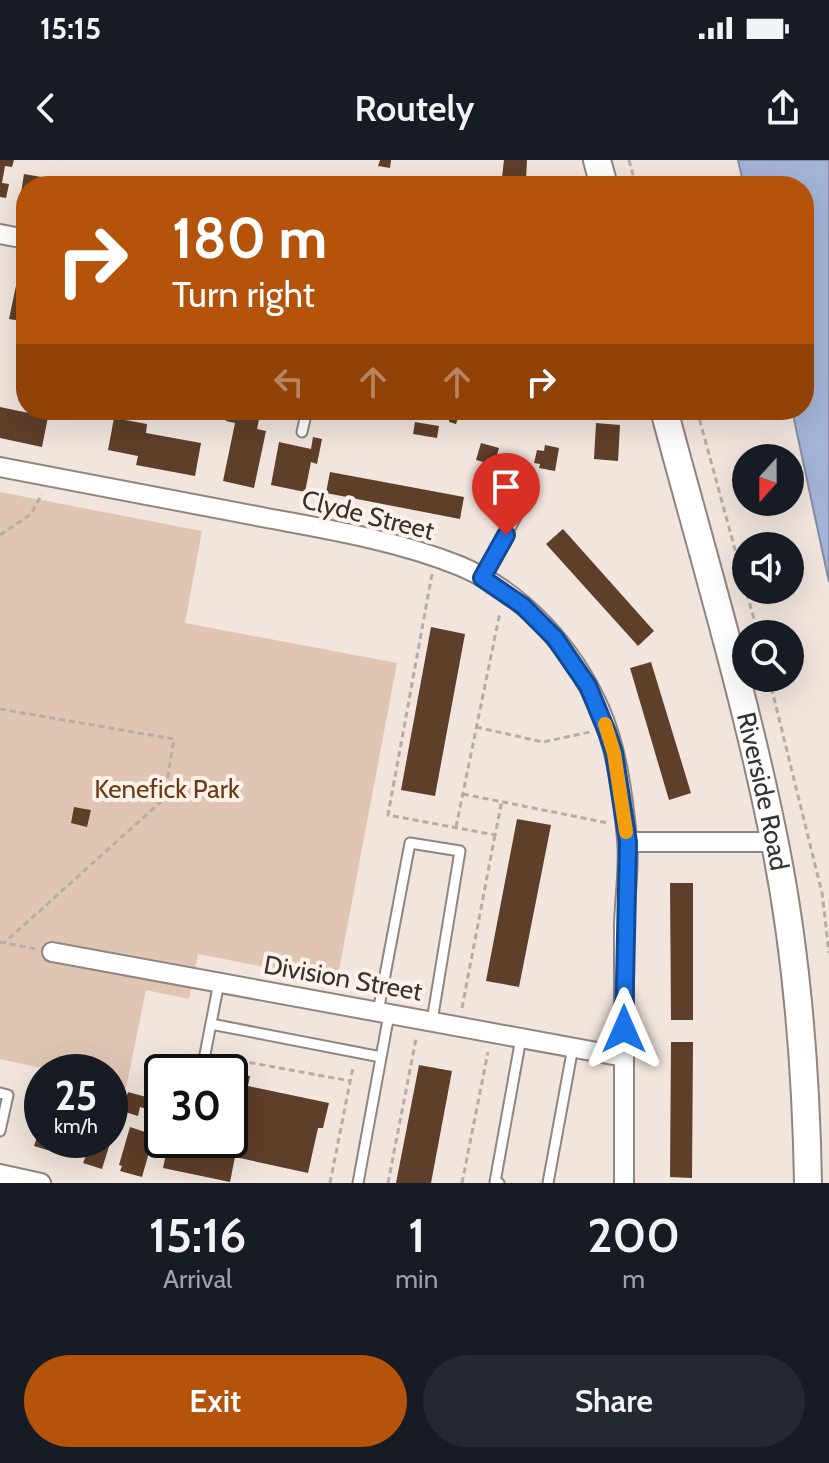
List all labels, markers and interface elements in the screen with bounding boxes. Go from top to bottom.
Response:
text: 15:15 [40,10,101,47]
icon: back [24,86,68,130]
text: Routely [355,86,474,130]
icon: share [761,86,805,130]
text: 180 m [172,204,327,272]
icon: right [40,208,144,312]
text: Turn right [172,272,315,316]
icon: left [267,360,311,404]
icon: ahead [351,360,395,404]
icon: ahead [435,360,479,404]
icon: right [519,360,563,404]
north arrow [732,444,804,516]
map controls [732,444,804,692]
pin [472,453,540,535]
icon: arrive [484,465,528,509]
street label: Clyde Street [299,483,438,547]
button: sound [732,532,804,604]
button: search [732,620,804,692]
street label: Riverside Road [730,709,796,873]
park label: Kenefick Park [94,773,240,805]
street label: Division Street [261,948,425,1008]
position arrow [582,987,666,1071]
speed limit sign: 30 [144,1054,248,1158]
text: 25 [55,1071,97,1120]
text: km/h [54,1114,98,1138]
text: 15:16 [149,1206,246,1264]
text: 1 [408,1206,425,1264]
text: 200 [587,1206,680,1264]
text: Arrival [163,1263,232,1295]
text: min [395,1263,438,1295]
text: m [622,1263,645,1295]
button: Exit [24,1355,407,1447]
button: Share [423,1355,805,1447]

